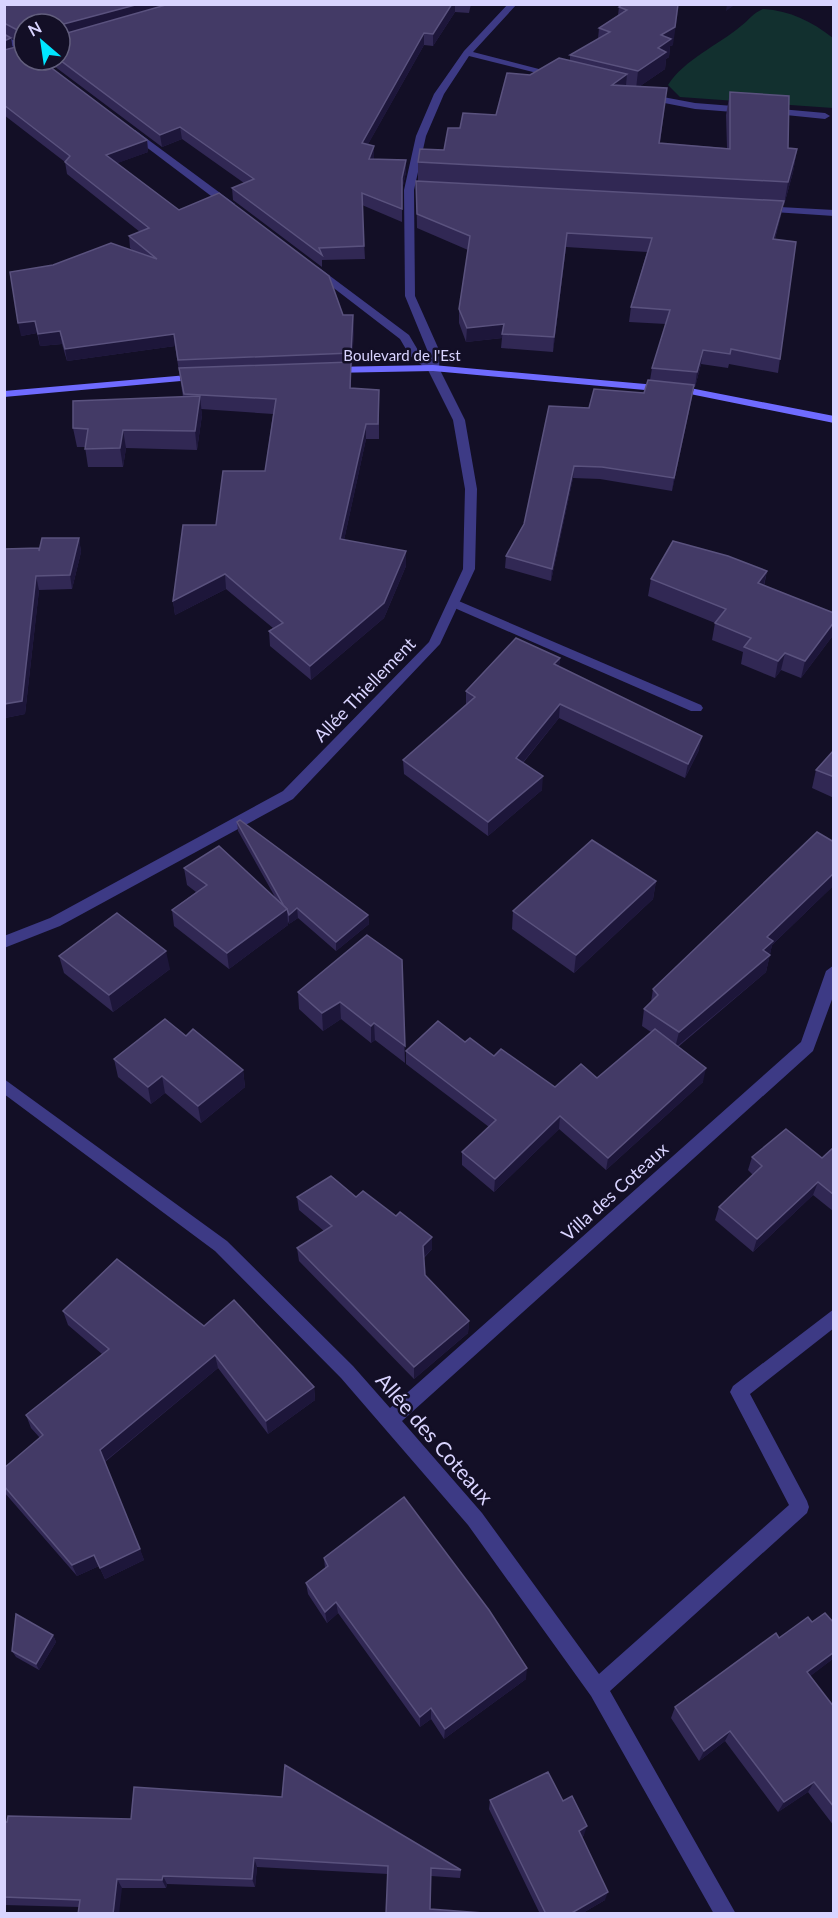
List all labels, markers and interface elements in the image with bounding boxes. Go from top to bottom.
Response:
north arrow [12,12,72,72]
text: N [24,17,44,40]
street label: Boulevard de l'Est [343,346,461,364]
street label: Allée Thiellement [309,632,420,746]
street label: Villa des Coteaux [556,1137,672,1245]
street label: Allée des Coteaux [371,1367,499,1509]

